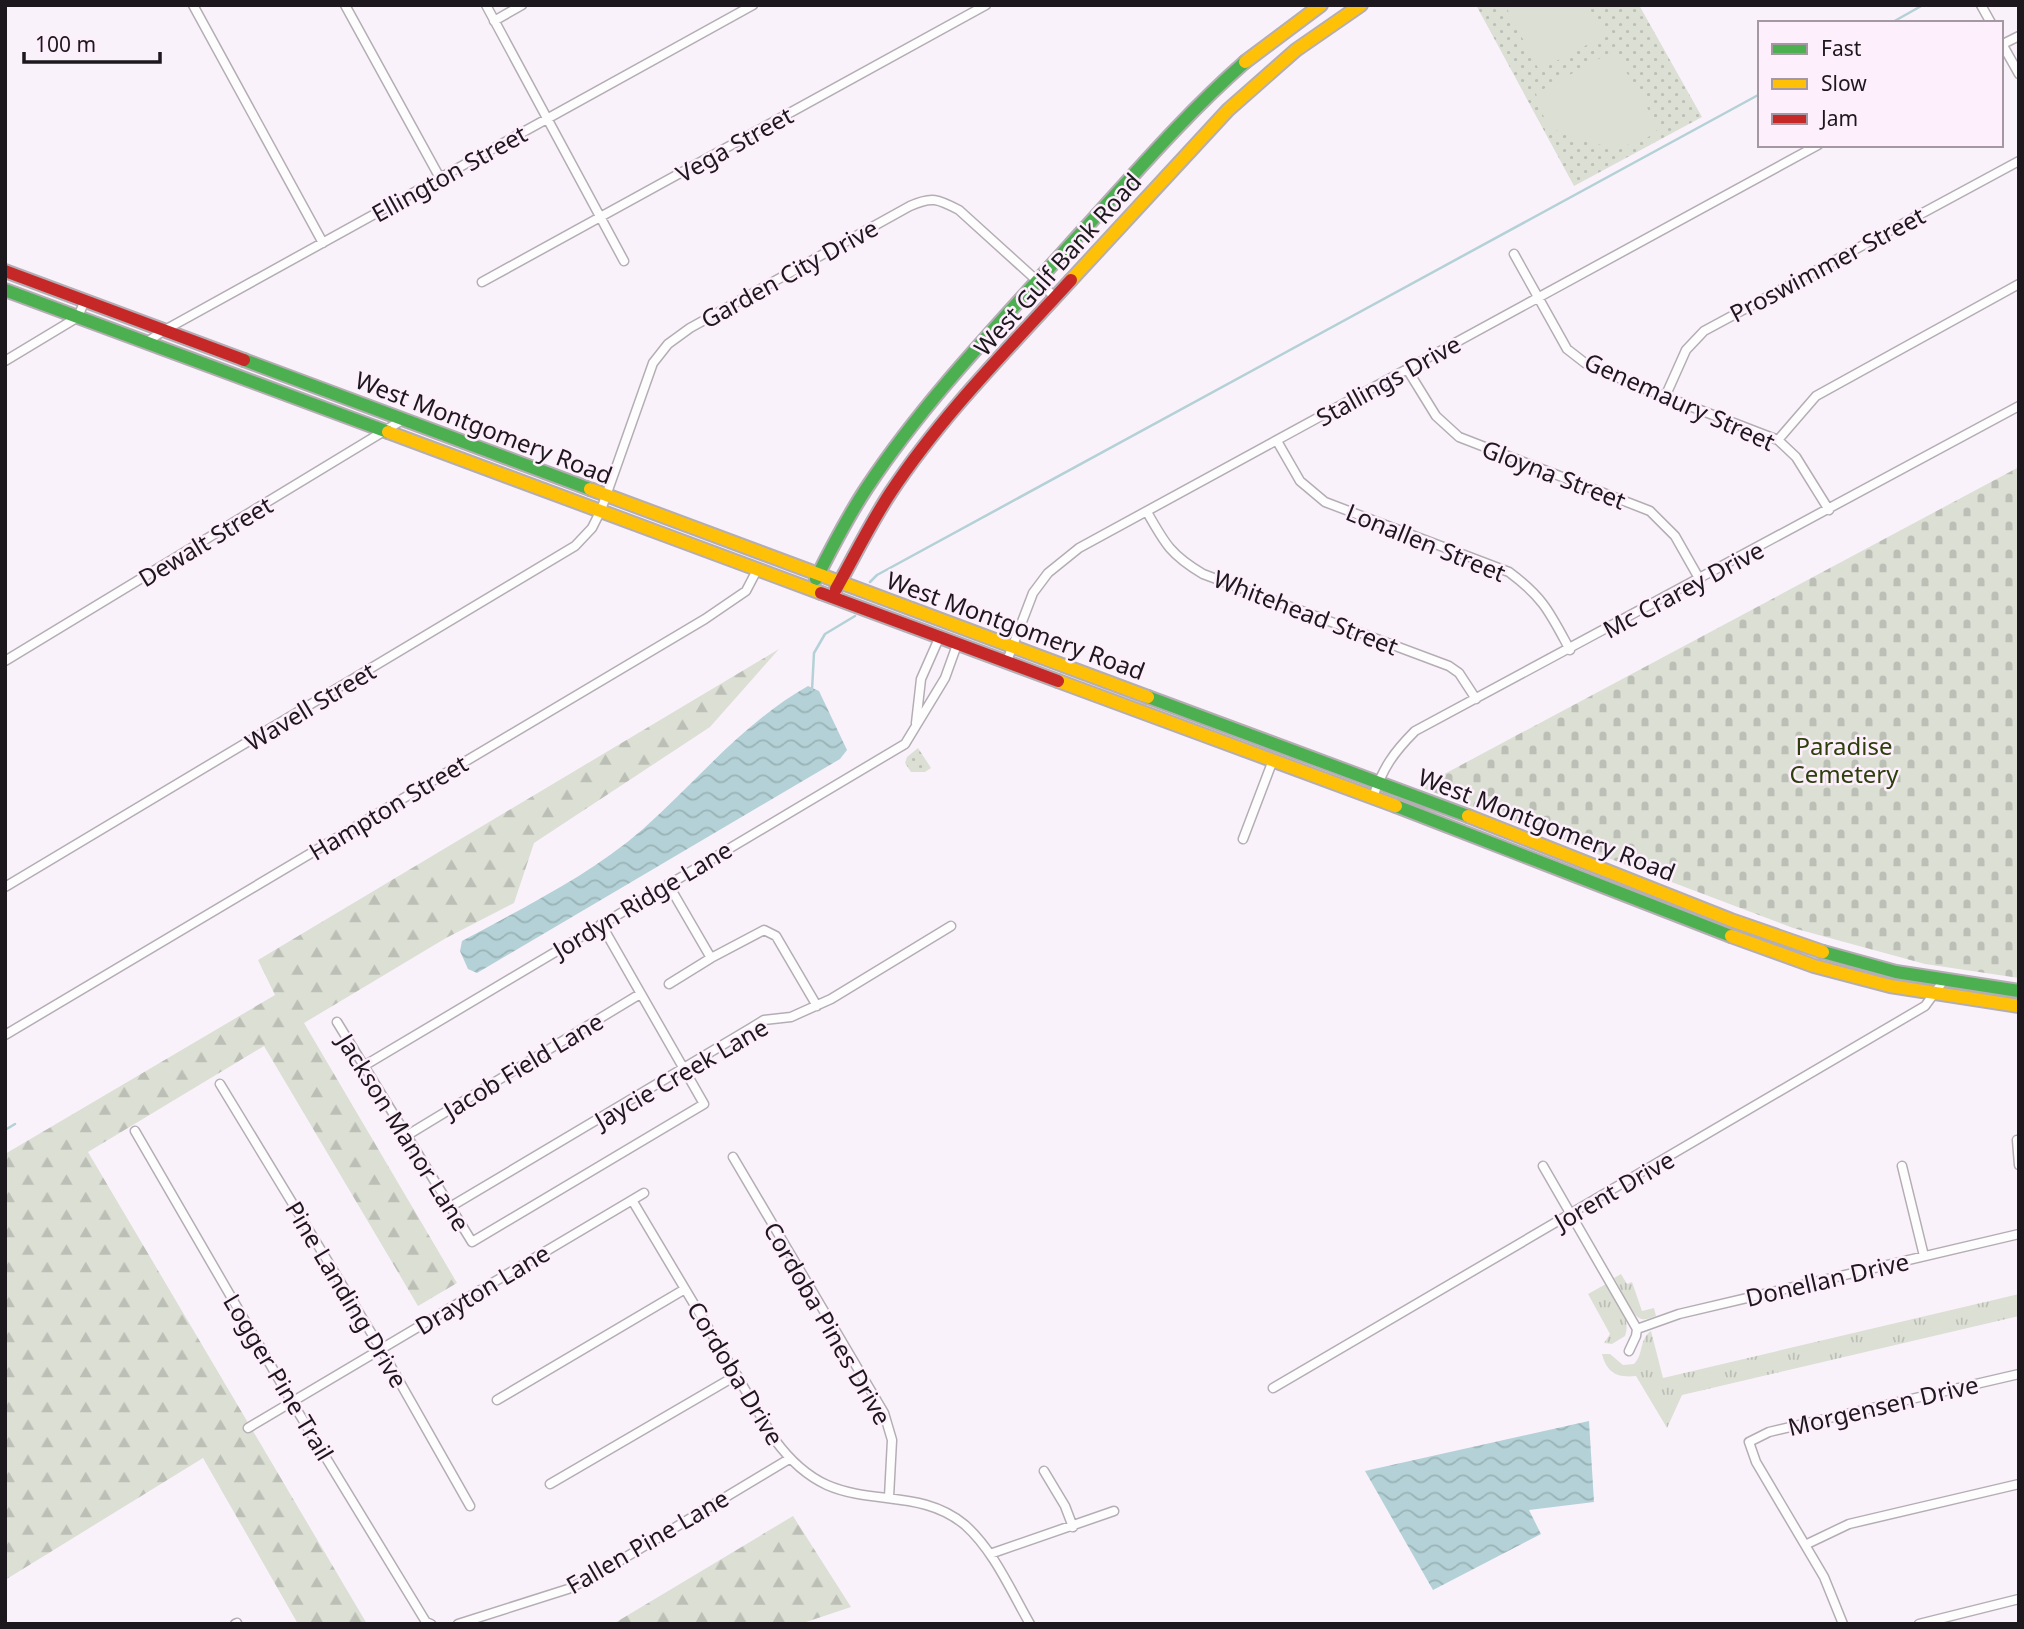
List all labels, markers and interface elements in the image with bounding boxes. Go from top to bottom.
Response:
scale bar [24,21,161,65]
legend [1758,21,2003,147]
text: 100 m [35,30,96,58]
text: Fast [1821,34,1862,62]
text: Slow [1821,69,1867,97]
street label: Vega Street [670,98,799,190]
text: Jam [1819,104,1858,132]
street label: Ellington Street [365,117,533,229]
street label: West Gulf Bank Road [966,165,1148,363]
street label: Proswimmer Street [1724,198,1931,329]
street label: Garden City Drive [695,211,883,335]
street label: Stallings Drive [1310,327,1466,433]
street label: Genemaury Street [1579,344,1781,458]
street label: West Montgomery Road [351,363,617,491]
street label: Gloyna Street [1477,431,1631,517]
street label: Dewalt Street [132,488,279,594]
street label: Lonallen Street [1341,495,1511,589]
street label: Mc Crarey Drive [1597,533,1769,645]
street label: Whitehead Street [1209,562,1403,663]
street label: West Montgomery Road [882,563,1150,687]
street label: Wavell Street [239,654,382,758]
park label: Paradise Cemetery [1789,729,1899,790]
street label: Hampton Street [302,746,474,867]
street label: West Montgomery Road [1414,760,1680,888]
street label: Jordyn Ridge Lane [545,832,738,967]
street label: Jacob Field Lane [435,1004,609,1127]
street label: Jaycie Creek Lane [587,1010,774,1137]
street label: Jackson Manor Lane [329,1025,478,1237]
street label: Jorent Drive [1546,1142,1680,1239]
street label: Pine Landing Drive [278,1195,416,1393]
street label: Cordoba Pines Drive [756,1216,900,1430]
street label: Drayton Lane [409,1236,555,1342]
street label: Donellan Drive [1742,1244,1912,1314]
street label: Logger Pine Trail [216,1287,342,1467]
street label: Cordoba Drive [680,1295,792,1451]
street label: Morgensen Drive [1785,1367,1981,1443]
street label: Fallen Pine Lane [560,1481,734,1601]

